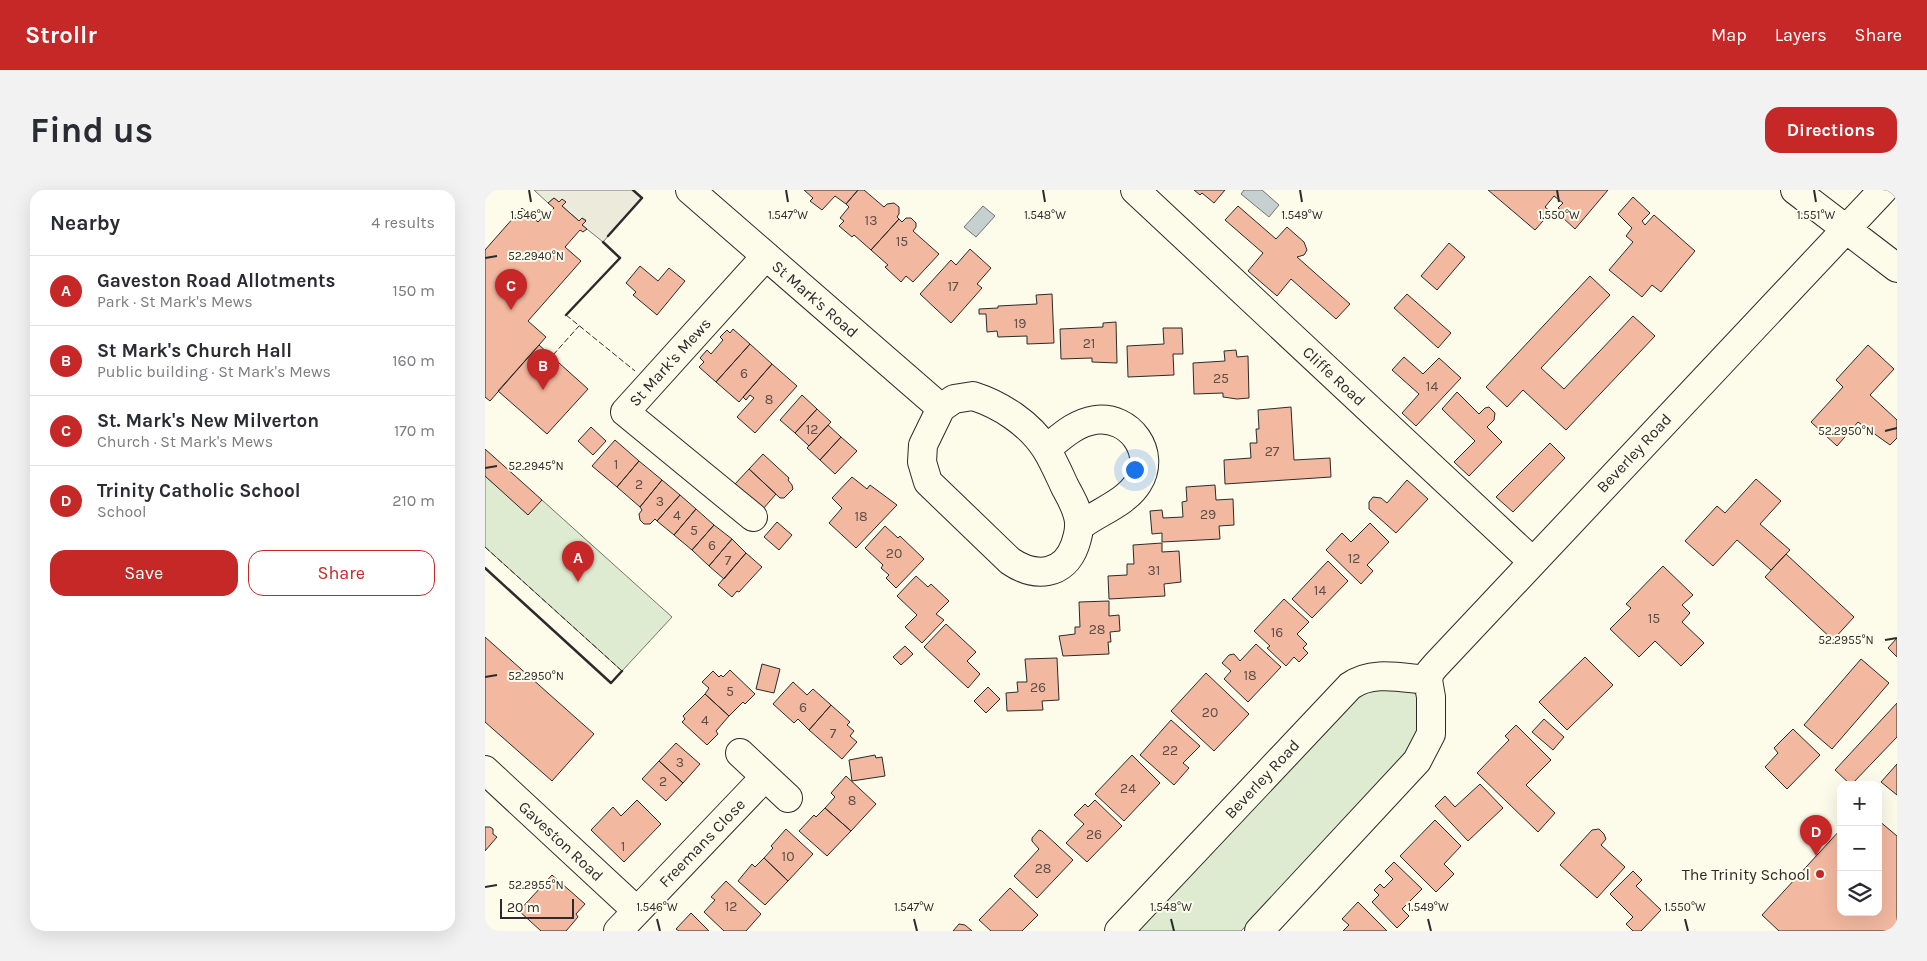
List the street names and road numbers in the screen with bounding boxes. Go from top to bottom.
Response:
street label: St Mark's Road [768,256,862,342]
street label: St Mark's Mews [625,314,715,410]
street label: Cliffe Road [1299,342,1369,410]
street label: Beverley Road [1593,410,1675,496]
street label: Beverley Road [1221,736,1303,822]
street label: Freemans Close [655,795,749,891]
street label: Gaveston Road [515,797,607,885]

